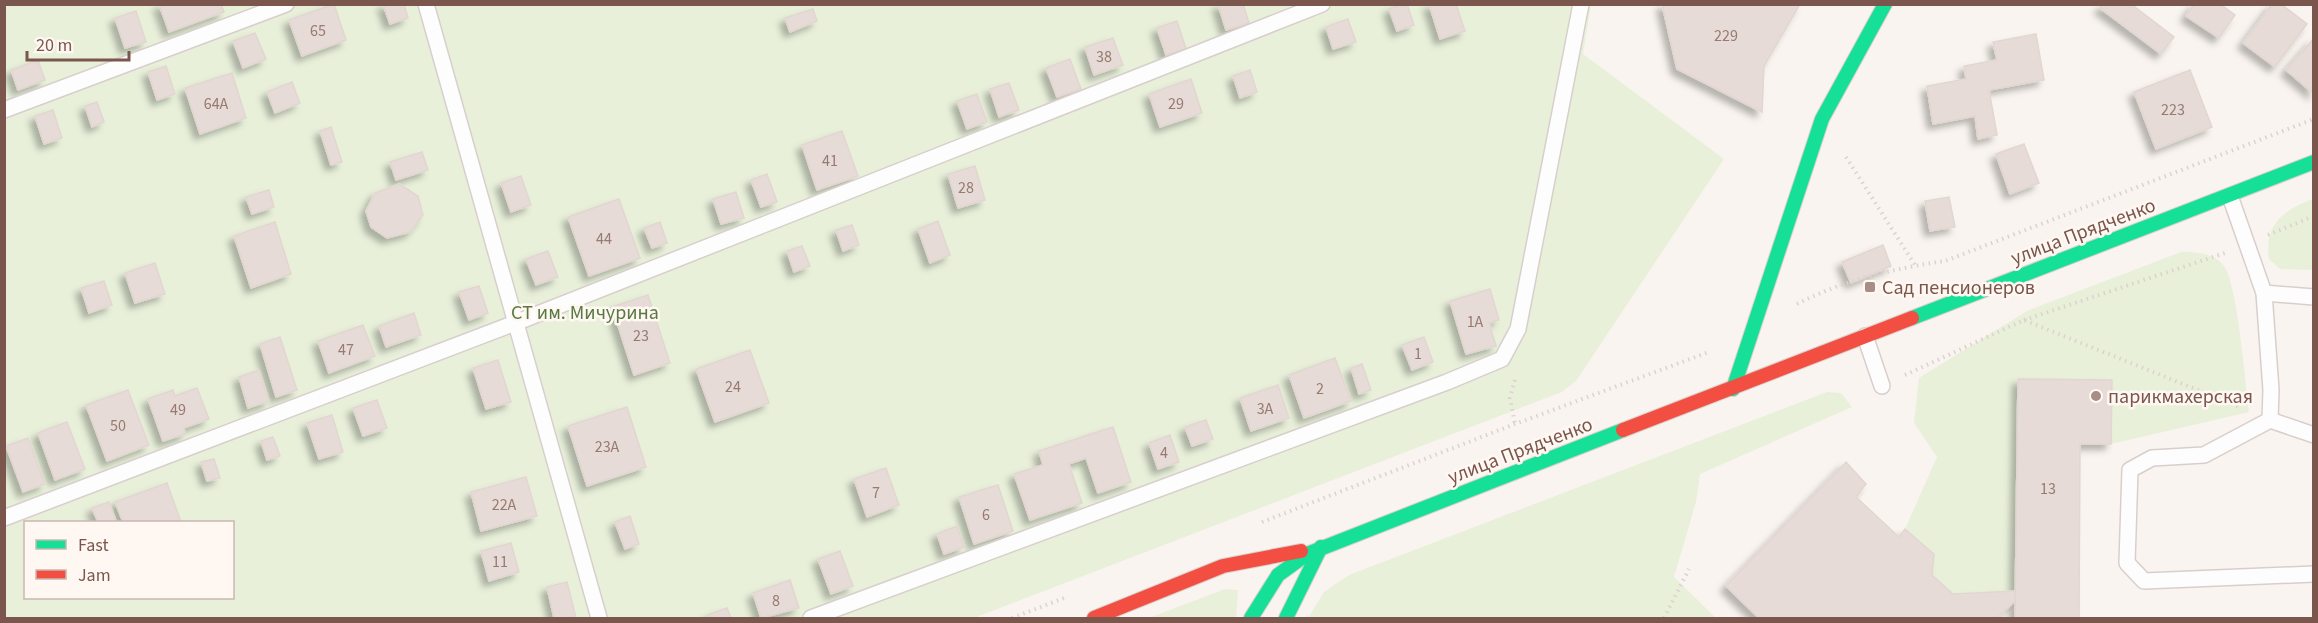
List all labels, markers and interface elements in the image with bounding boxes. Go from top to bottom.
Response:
house number: 65 [310,20,326,42]
scale bar [27,24,129,62]
house number: 229 [1714,25,1738,47]
text: 20 m [36,33,72,58]
house number: 38 [1096,46,1112,68]
house number: 64А [204,93,229,115]
house number: 29 [1168,93,1184,115]
house number: 223 [2161,99,2185,121]
house number: 41 [822,150,838,172]
house number: 28 [958,177,974,199]
street label: улица Прядченко [2007,191,2160,272]
house number: 44 [596,228,612,250]
place label: Сад пенсионеров [1882,274,2035,302]
marker: Сад пенсионеров [1863,280,1877,294]
park label: СТ им. Мичурина [511,299,659,327]
house number: 1А [1467,311,1484,333]
house number: 23 [633,325,649,347]
house number: 47 [338,339,354,361]
house number: 1 [1414,343,1422,365]
house number: 24 [725,376,741,398]
house number: 2 [1316,378,1324,400]
place label: парикмахерская [2108,383,2253,411]
marker: парикмахерская [2089,389,2103,403]
house number: 3А [1257,398,1274,420]
house number: 49 [170,399,186,421]
street label: улица Прядченко [1444,410,1597,491]
house number: 50 [110,415,126,437]
house number: 23А [595,436,620,458]
house number: 4 [1160,442,1168,464]
house number: 13 [2040,478,2056,500]
house number: 7 [872,482,880,504]
house number: 22А [492,494,517,516]
house number: 6 [982,504,990,526]
legend [24,521,234,599]
text: Fast [78,533,109,558]
house number: 11 [492,551,508,573]
text: Jam [78,563,111,588]
house number: 8 [772,590,780,612]

